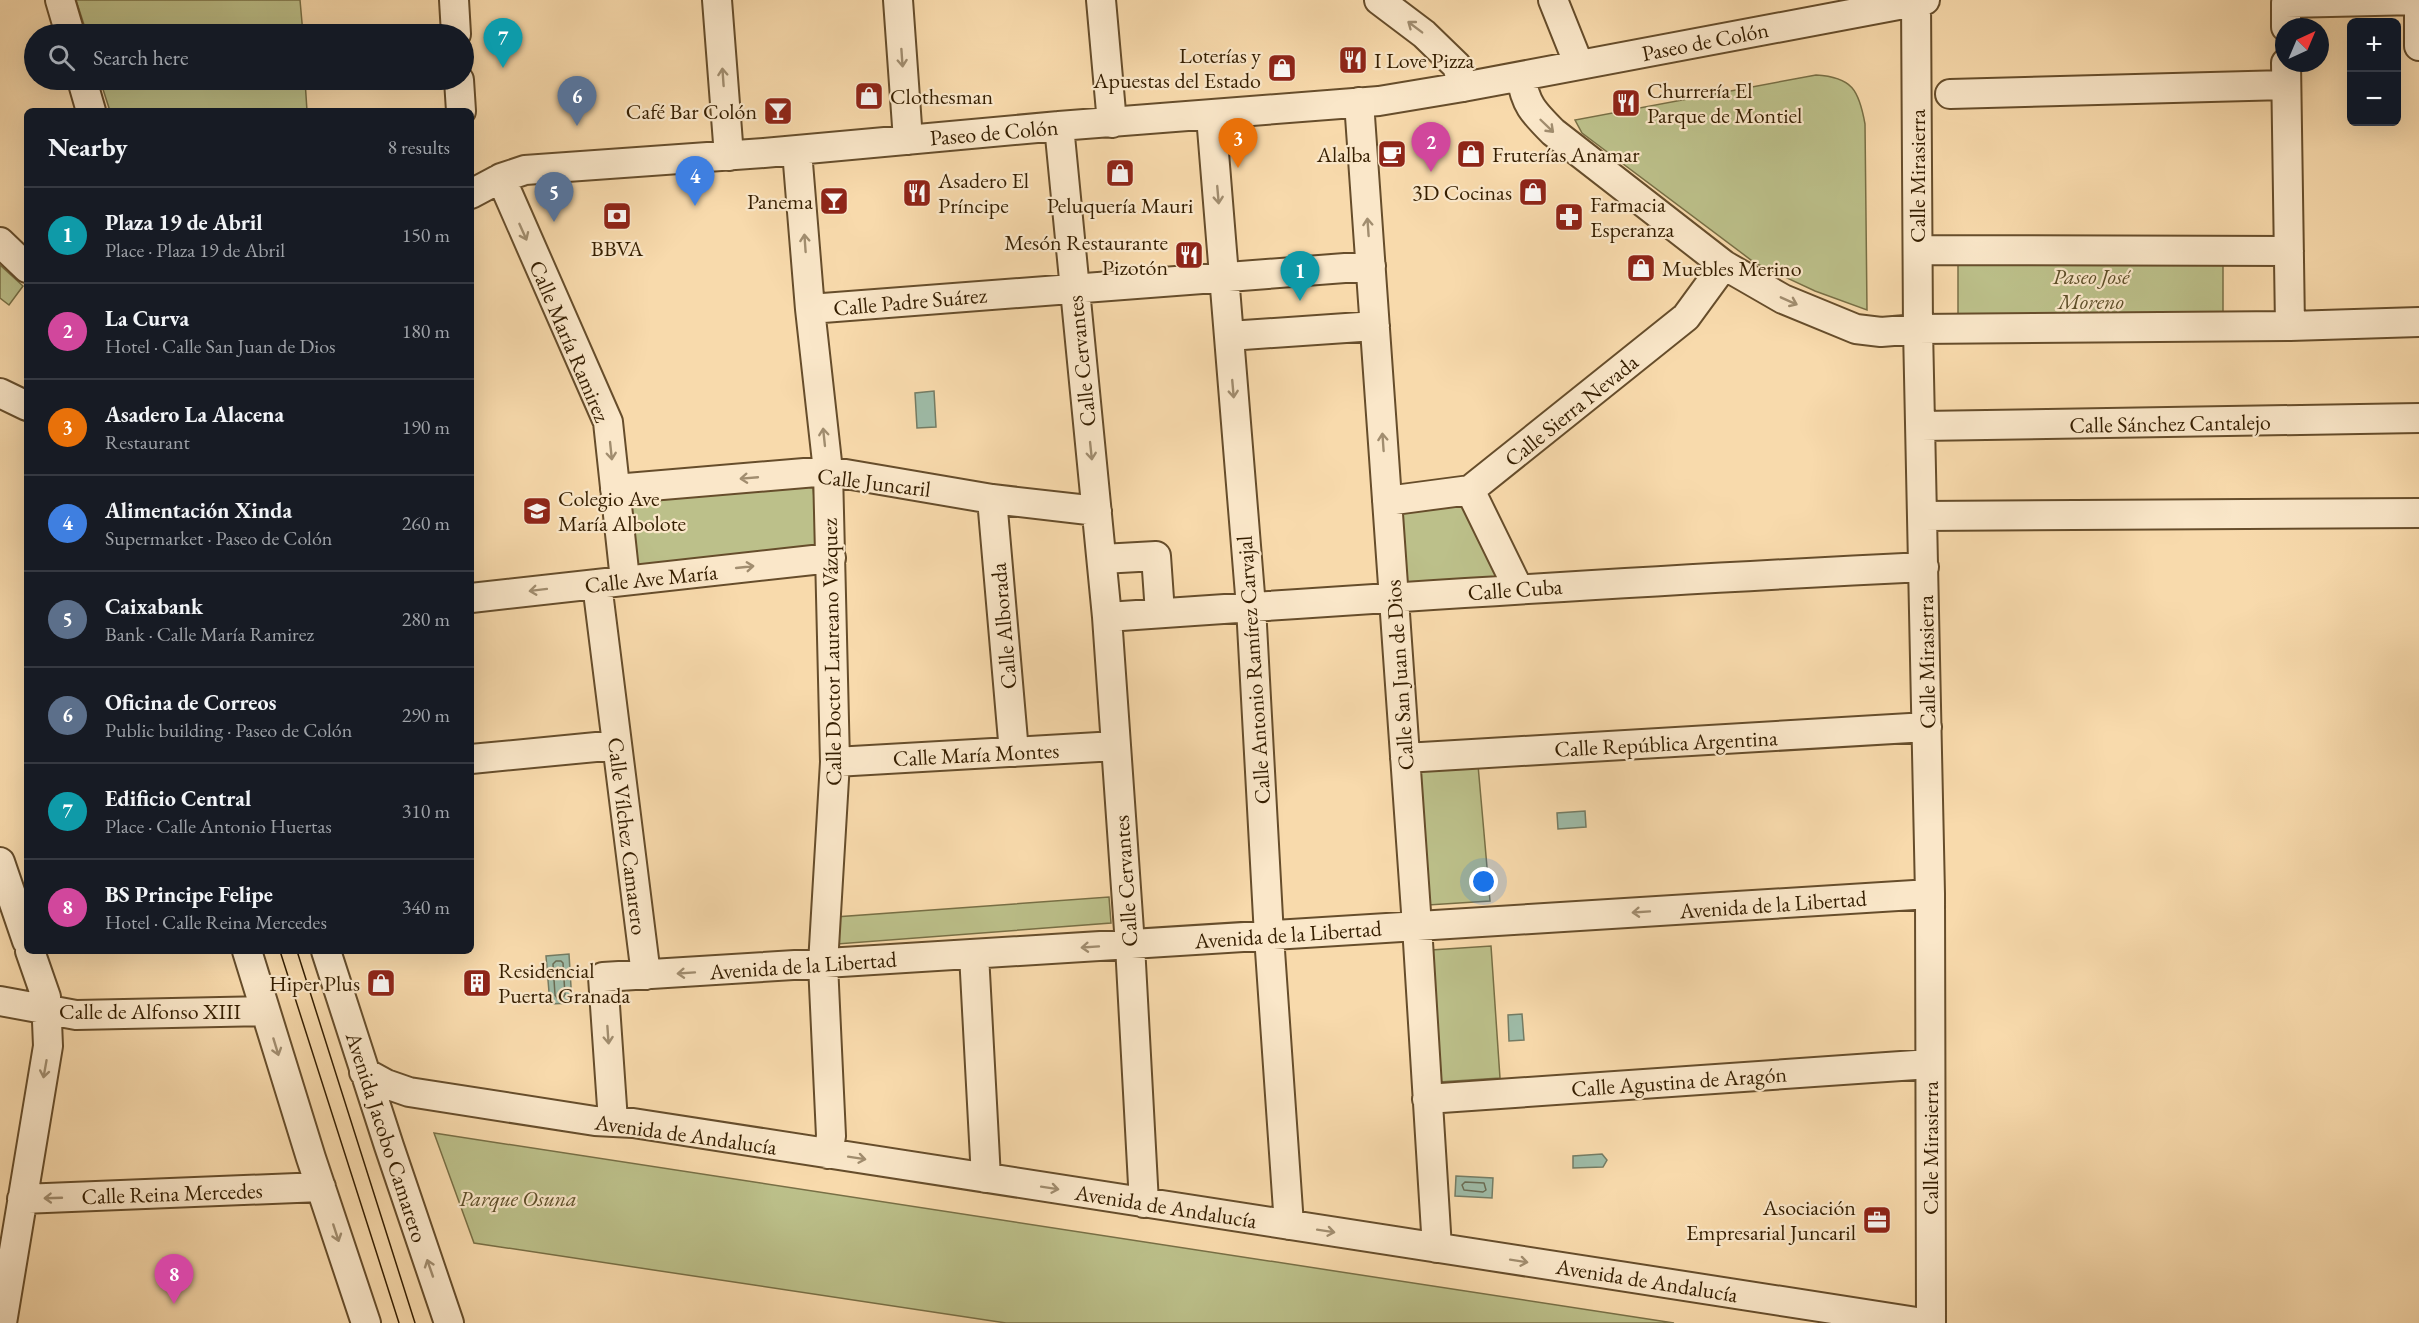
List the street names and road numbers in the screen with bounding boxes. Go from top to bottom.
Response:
street label: Paseo de Colón [1639,15,1771,68]
street label: Calle Mirasierra [1903,109,1932,243]
street label: Paseo de Colón [929,112,1060,153]
street label: Calle María Ramirez [522,256,617,427]
street label: Calle Padre Suárez [832,280,989,323]
street label: Calle Cervantes [1060,294,1103,428]
street label: Calle Sierra Nevada [1498,347,1644,473]
street label: Calle Sánchez Cantalejo [2069,407,2271,440]
street label: Calle Juncaril [816,461,932,504]
street label: Calle Doctor Laureano Vázquez [815,517,848,786]
street label: Calle Antonio Ramírez Carvajal [1230,535,1277,805]
street label: Calle Ave María [583,557,719,600]
street label: Calle Alborada [984,561,1023,690]
street label: Calle Cuba [1467,572,1564,607]
street label: Calle San Juan de Dios [1378,579,1421,771]
street label: Calle Mirasierra [1911,595,1942,729]
street label: Calle República Argentina [1554,723,1779,764]
street label: Calle Vílchez Camarero [601,736,654,937]
street label: Calle María Montes [892,736,1060,773]
street label: Calle Cervantes [1106,814,1145,948]
street label: Avenida de la Libertad [1677,883,1868,926]
street label: Avenida de la Libertad [1192,913,1383,956]
street label: Avenida de la Libertad [707,944,898,987]
street label: Calle de Alfonso XIII [59,997,241,1026]
street label: Avenida Jacobo Camarero [339,1027,434,1246]
street label: Calle Agustina de Aragón [1570,1059,1788,1103]
street label: Calle Mirasierra [1916,1081,1945,1215]
street label: Avenida de Andalucía [592,1107,779,1162]
street label: Calle Reina Mercedes [81,1176,263,1211]
street label: Avenida de Andalucía [1072,1178,1259,1235]
street label: Avenida de Andalucía [1553,1252,1740,1309]

